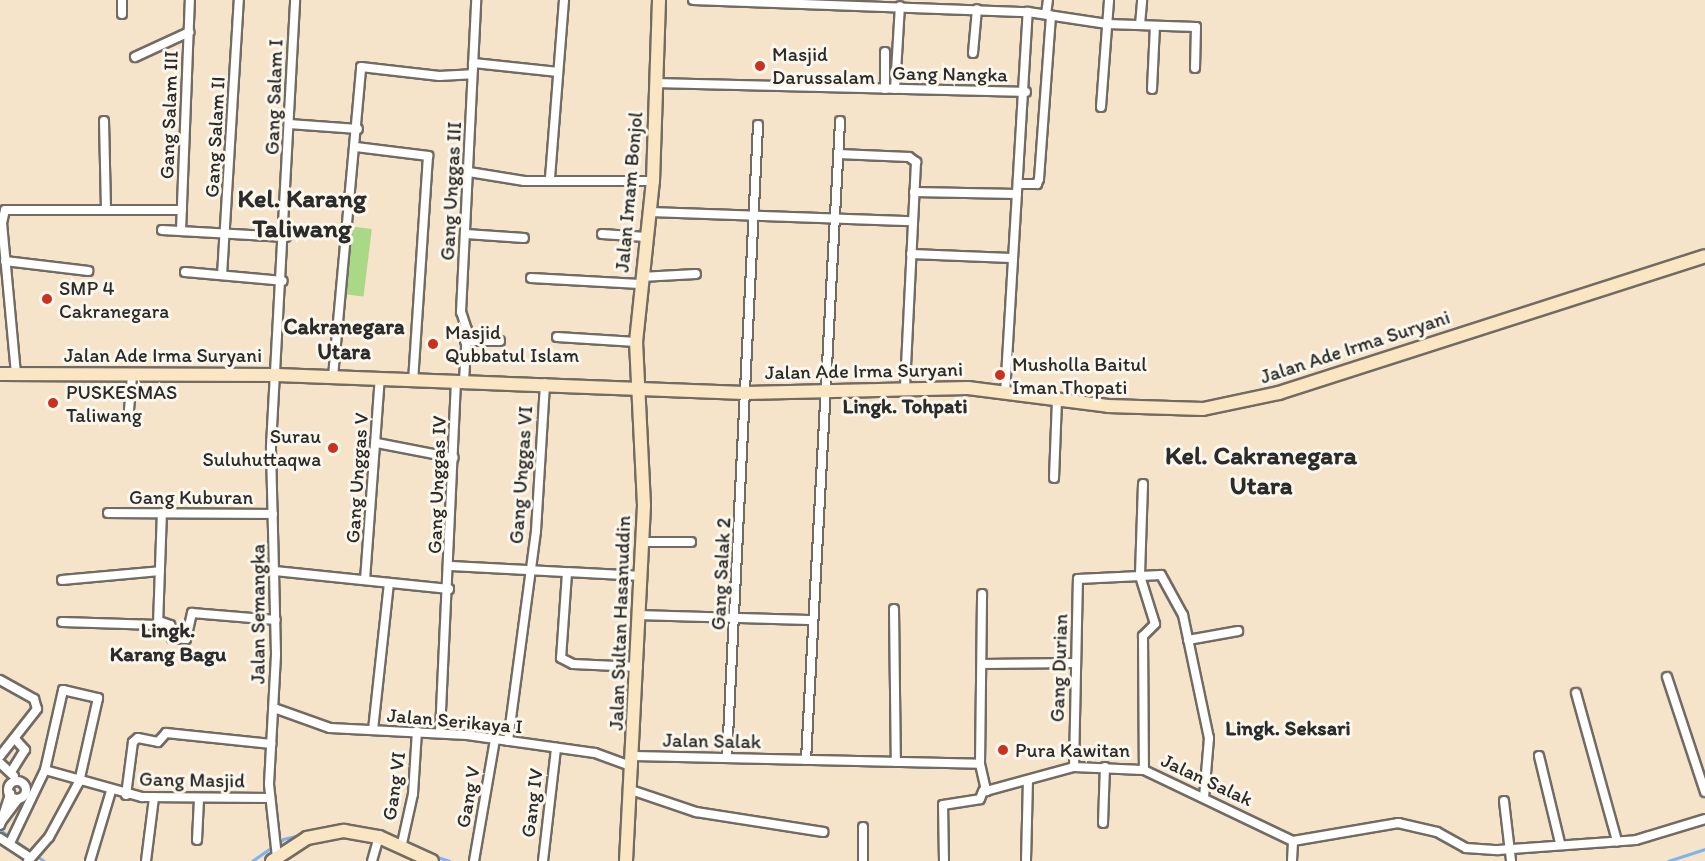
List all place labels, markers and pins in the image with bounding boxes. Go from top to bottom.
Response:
place label: Masjid Darussalam [772,42,875,89]
marker: Masjid Darussalam [753,59,767,73]
place label: SMP 4 Cakranegara [59,276,169,323]
marker: SMP 4 Cakranegara [40,292,54,306]
place label: Masjid Qubbatul Islam [445,320,579,367]
marker: Masjid Qubbatul Islam [426,337,440,351]
place label: Musholla Baitul Iman Thopati [1012,352,1147,399]
marker: Musholla Baitul Iman Thopati [993,368,1007,382]
place label: PUSKESMAS Taliwang [66,380,177,427]
marker: PUSKESMAS Taliwang [44,394,62,412]
place label: Surau Suluhuttaqwa [202,424,321,471]
marker: Surau Suluhuttaqwa [326,441,340,455]
place label: Pura Kawitan [1015,738,1131,762]
marker: Pura Kawitan [996,743,1010,757]

